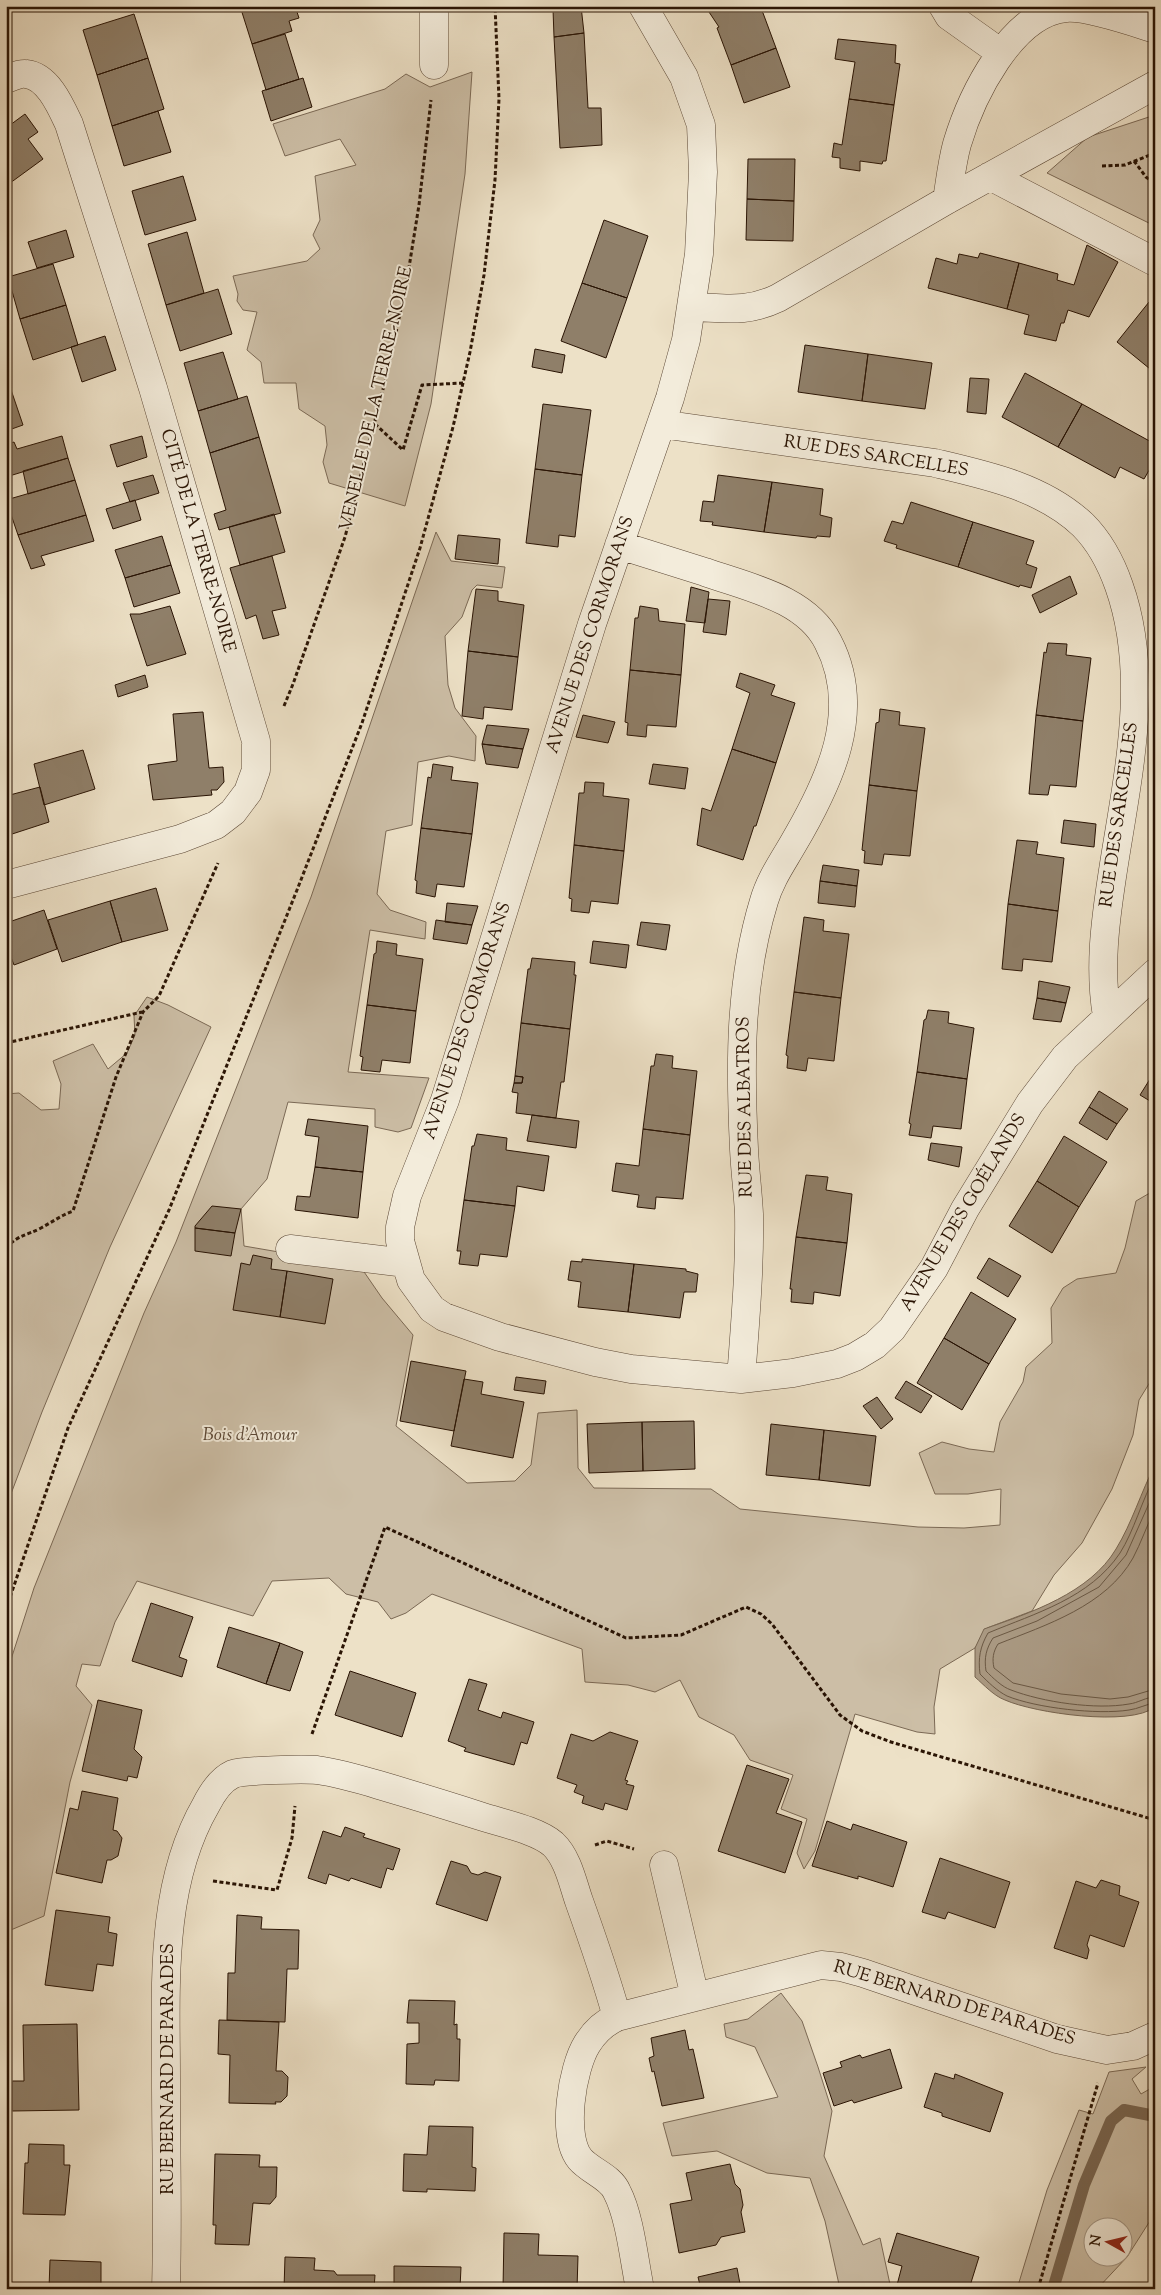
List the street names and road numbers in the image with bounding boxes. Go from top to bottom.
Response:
street label: VENELLE DE LA TERRE-NOIRE [334,264,420,534]
street label: CITÉ DE LA TERRE-NOIRE [153,426,241,656]
street label: RUE DES SARCELLES [782,430,970,484]
street label: AVENUE DES CORMORANS [540,513,642,757]
street label: RUE DES SARCELLES [1094,721,1146,909]
street label: AVENUE DES CORMORANS [417,899,519,1143]
street label: RUE DES ALBATROS [731,1016,761,1198]
street label: AVENUE DES GOÉLANDS [894,1109,1034,1317]
street label: RUE BERNARD DE PARADES [156,1943,182,2195]
street label: RUE BERNARD DE PARADES [830,1955,1078,2053]

